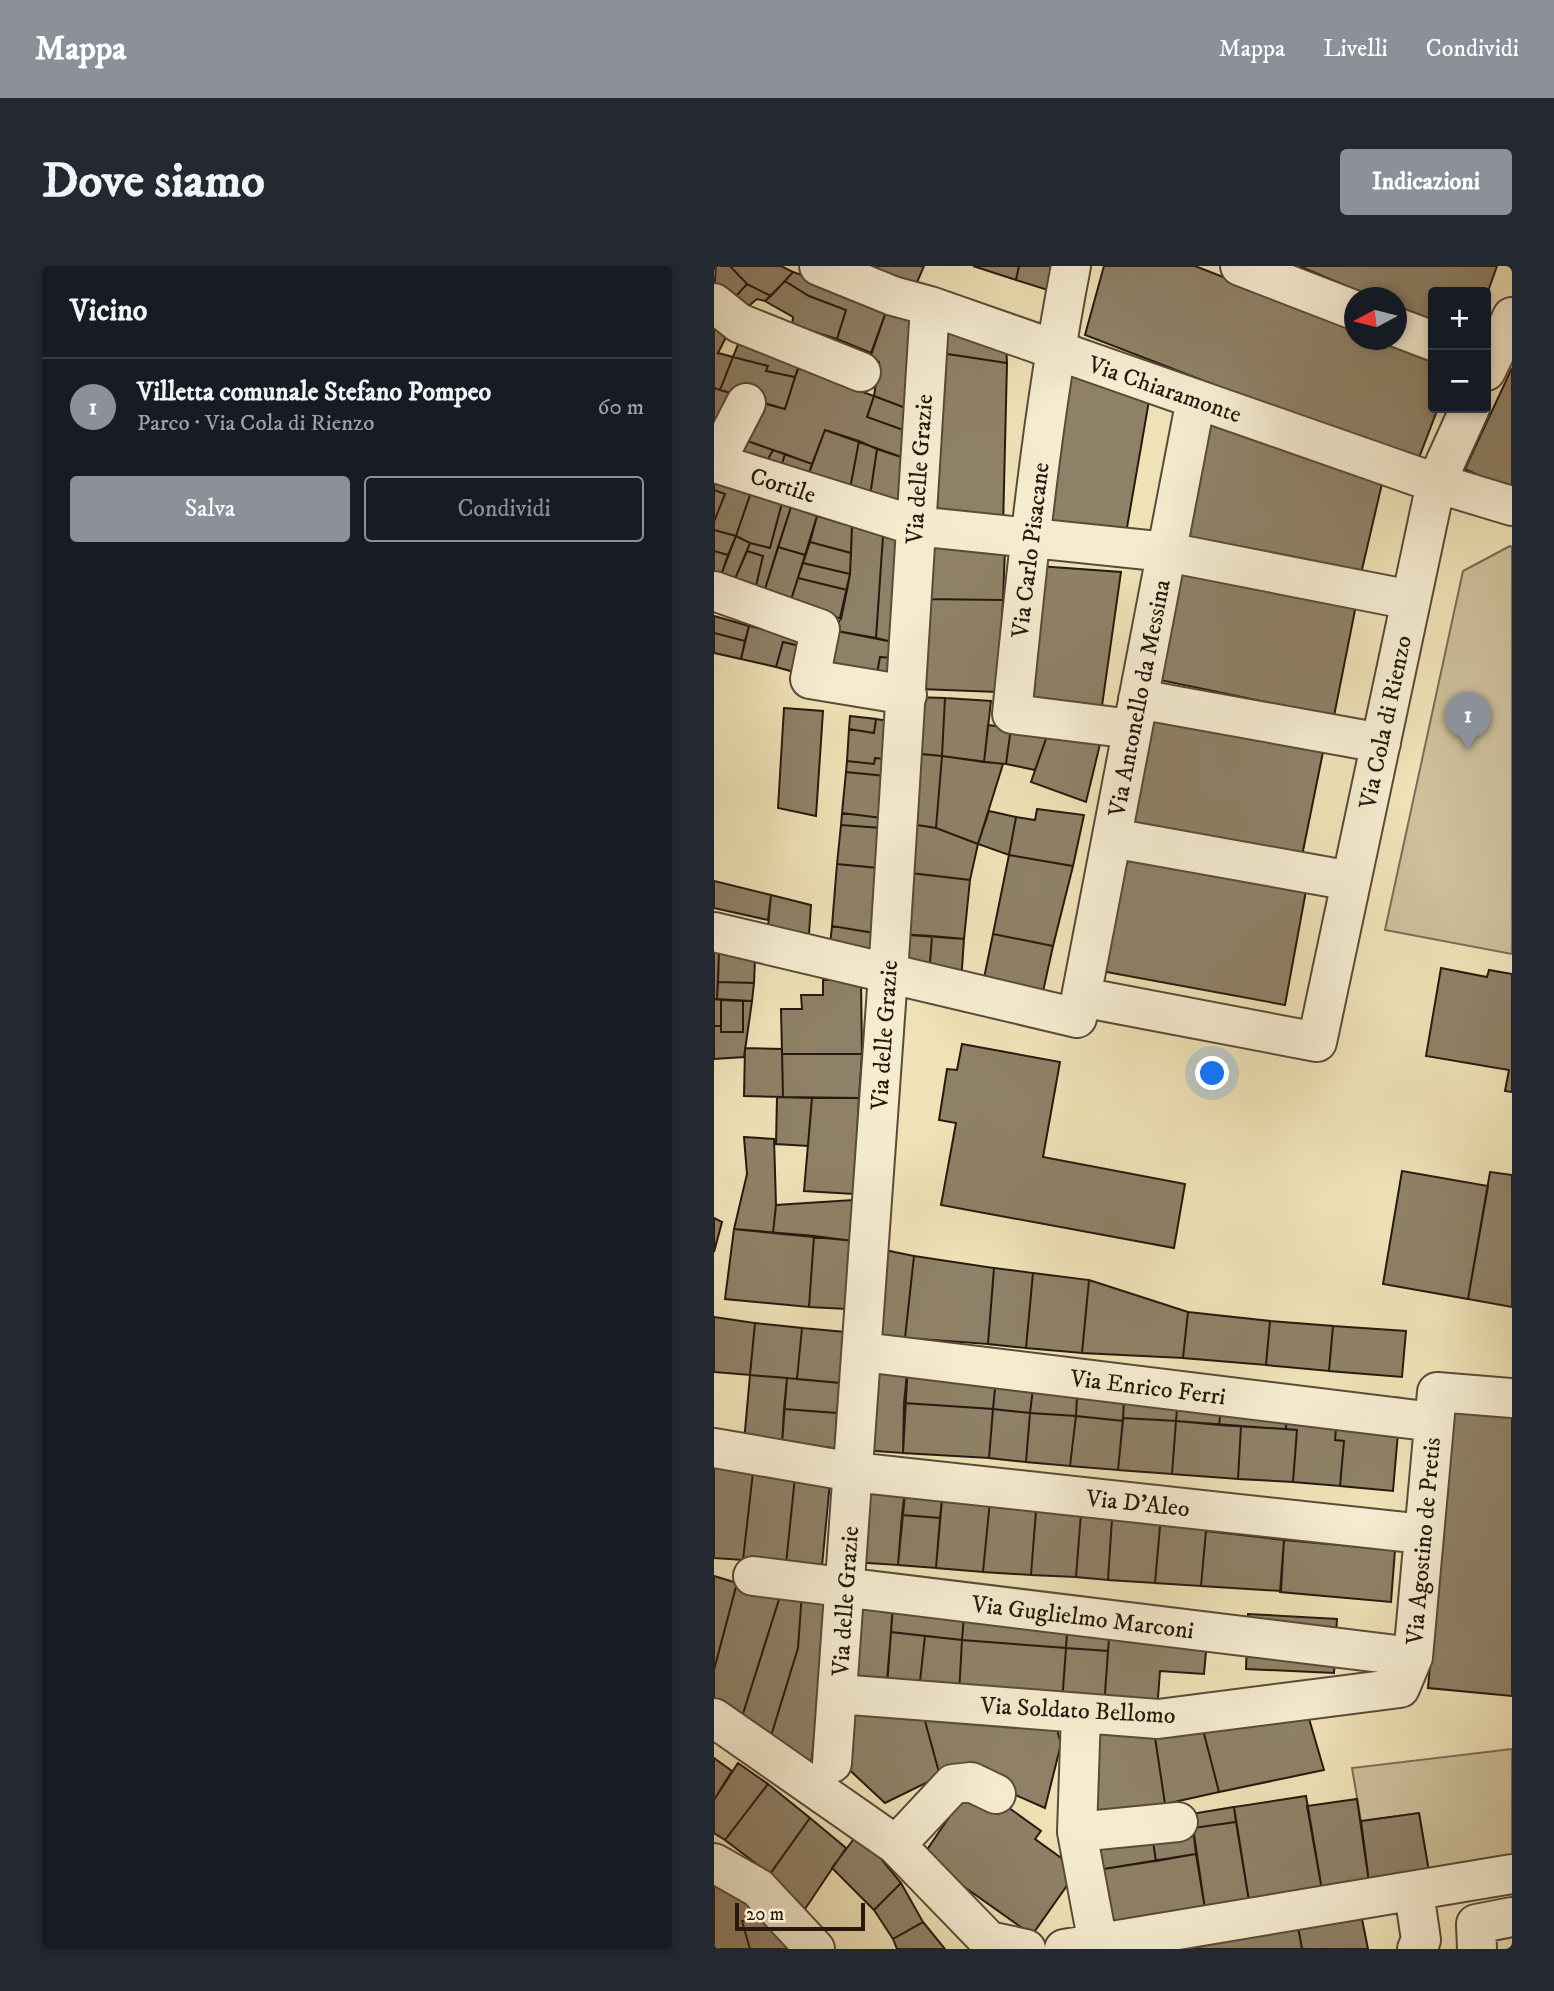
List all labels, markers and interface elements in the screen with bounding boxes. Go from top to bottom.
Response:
text: Mappa [35,29,126,70]
text: Mappa [1219,34,1285,64]
text: Livelli [1323,34,1388,64]
text: Condividi [1426,34,1519,64]
button: Indicazioni [1340,149,1512,215]
text: Dove siamo [42,151,265,213]
north arrow [1344,287,1407,350]
map controls [1428,287,1491,413]
button: + [1428,287,1491,350]
text: Vicino [70,293,147,330]
street label: Via Chiaramonte [1083,349,1245,430]
button: − [1428,350,1491,413]
text: Villetta comunale Stefano Pompeo [137,376,491,409]
text: 1 [89,393,97,422]
text: 60 m [597,393,644,422]
street label: Via delle Grazie [900,393,940,546]
text: Parco · Via Cola di Rienzo [137,409,374,438]
street label: Cortile [746,461,819,511]
street label: Via Carlo Pisacane [1005,461,1057,641]
button: Salva [70,476,350,542]
button: Condividi [364,476,644,542]
street label: Via Antonello da Messina [1102,576,1178,820]
street label: Via Cola di Rienzo [1353,633,1419,813]
pin: 1 [1445,692,1491,750]
street label: Via delle Grazie [865,959,905,1112]
your location [1195,1056,1229,1090]
street label: Via Enrico Ferri [1067,1363,1227,1412]
street label: Via Agostino de Pretis [1400,1436,1448,1647]
street label: Via D'Aleo [1084,1484,1191,1524]
street label: Via delle Grazie [826,1525,866,1678]
street label: Via Guglielmo Marconi [969,1589,1196,1647]
street label: Via Soldato Bellomo [979,1691,1176,1731]
scale bar [735,1900,864,1932]
text: 20 m [746,1903,784,1926]

